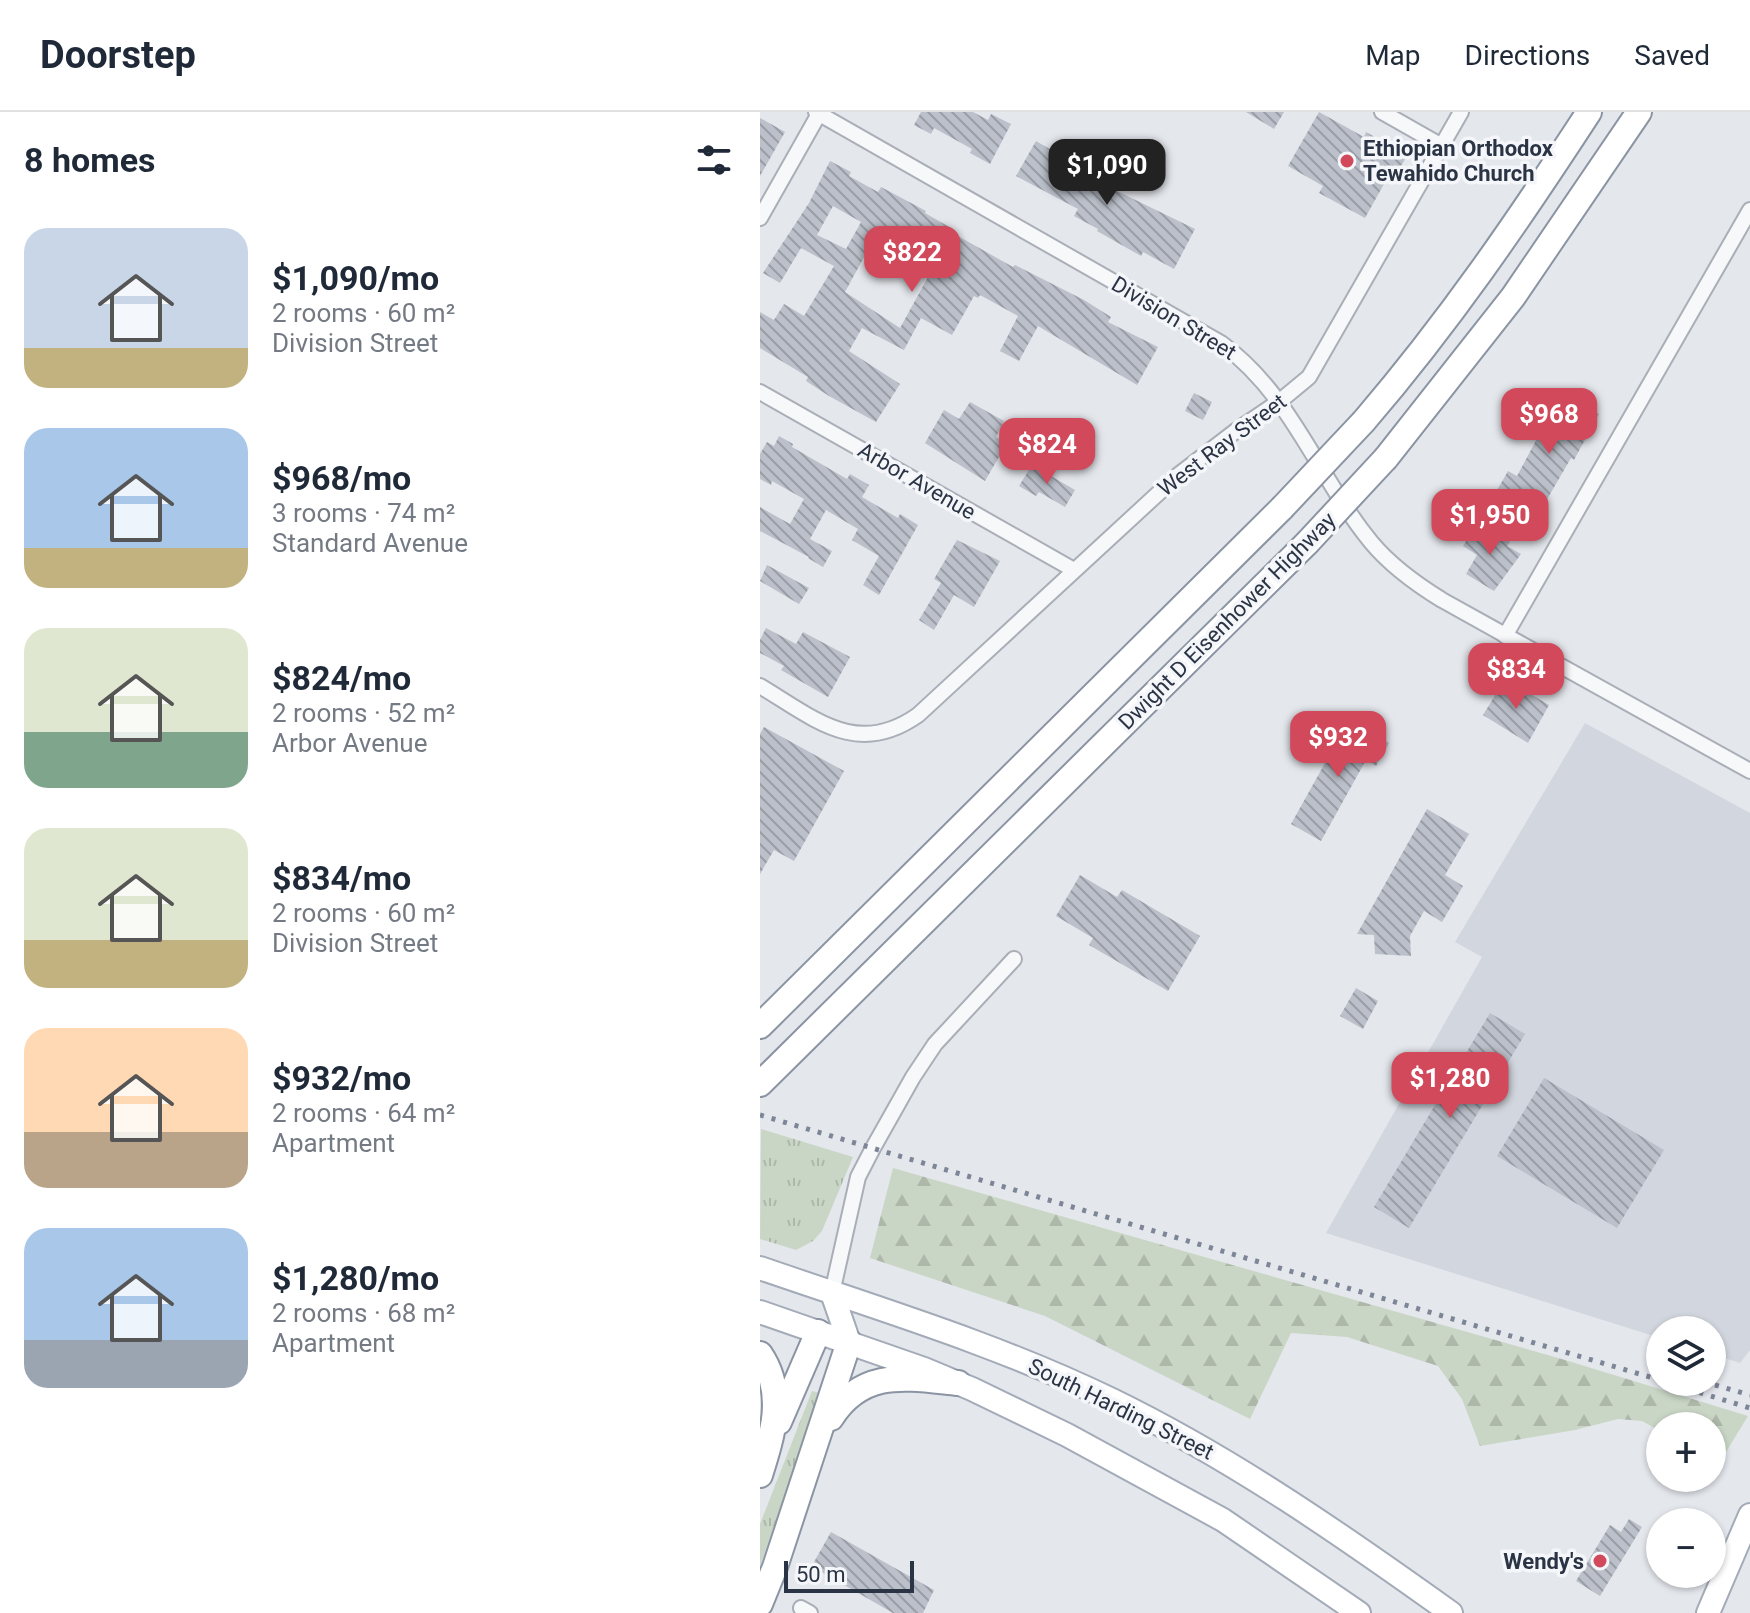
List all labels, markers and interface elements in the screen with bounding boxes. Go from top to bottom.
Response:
text: Doorstep [40,33,196,77]
text: Map [1365,39,1421,72]
text: Directions [1465,39,1590,72]
text: Saved [1634,39,1710,72]
place label: Ethiopian Orthodox Tewahido Church [1363,136,1554,186]
icon: filters [692,138,736,182]
pin: $1,090 [1042,139,1172,207]
text: 8 homes [24,140,155,180]
text: $1,090 [1067,150,1147,180]
marker: Ethiopian Orthodox Tewahido Church [1338,152,1356,170]
pin: $822 [865,226,959,294]
text: $822 [882,237,942,267]
text: $1,090/mo [272,258,439,298]
icon: home [88,260,184,356]
street label: Division Street [1107,271,1241,365]
text: 2 rooms · 60 m² [272,298,455,328]
text: Division Street [272,328,438,358]
pin: $968 [1502,388,1596,456]
street label: West Ray Street [1153,389,1291,501]
text: $968 [1519,399,1579,429]
pin: $824 [1000,418,1094,486]
text: $824 [1017,429,1077,459]
street label: Arbor Avenue [854,437,980,525]
text: $968/mo [272,458,411,498]
icon: home [88,460,184,556]
pin: $1,950 [1425,489,1555,557]
text: 3 rooms · 74 m² [272,498,455,528]
text: $1,950 [1450,500,1530,530]
street label: Dwight D Eisenhower Highway [1113,507,1341,735]
text: Standard Avenue [272,528,468,558]
pin: $834 [1469,643,1563,711]
text: $834 [1486,654,1546,684]
text: $824/mo [272,658,411,698]
icon: home [88,660,184,756]
text: 2 rooms · 52 m² [272,698,455,728]
pin: $932 [1291,711,1385,779]
text: $932 [1308,722,1368,752]
text: Arbor Avenue [272,728,427,758]
text: $834/mo [272,858,411,898]
icon: home [88,860,184,956]
text: 2 rooms · 60 m² [272,898,455,928]
text: Division Street [272,928,438,958]
pin: $1,280 [1385,1052,1515,1120]
text: $932/mo [272,1058,411,1098]
icon: home [88,1060,184,1156]
text: $1,280 [1410,1063,1490,1093]
text: 2 rooms · 64 m² [272,1098,455,1128]
text: Apartment [272,1128,395,1158]
text: $1,280/mo [272,1258,439,1298]
icon: home [88,1260,184,1356]
text: 2 rooms · 68 m² [272,1298,455,1328]
map controls [1646,1316,1726,1588]
button: layers [1646,1316,1726,1396]
text: Apartment [272,1328,395,1358]
street label: South Harding Street [1024,1353,1218,1465]
button: + [1646,1412,1726,1492]
button: − [1646,1508,1726,1588]
place label: Wendy's [1503,1549,1584,1574]
marker: Wendy's [1591,1552,1609,1570]
scale bar [784,1557,914,1593]
text: 50 m [796,1562,845,1587]

